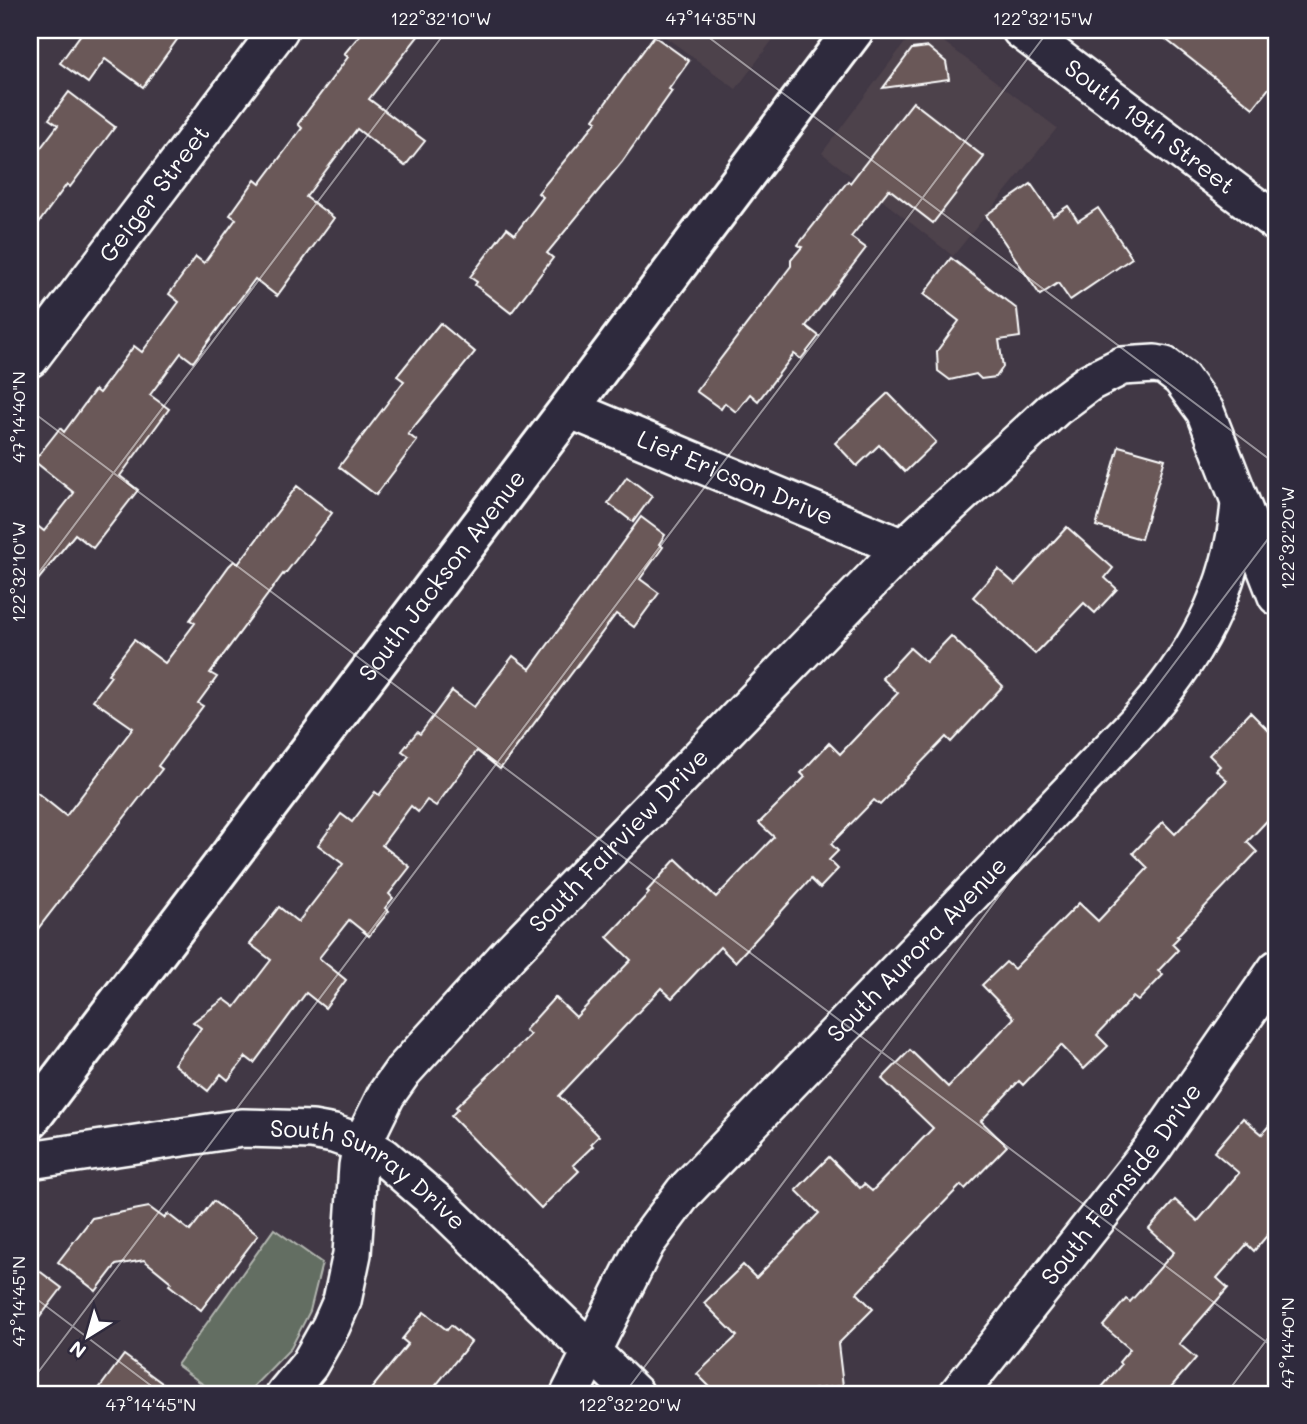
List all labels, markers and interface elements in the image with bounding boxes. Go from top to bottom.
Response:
text: 122°32'10"W [391,6,491,30]
text: 47°14'35"N [666,6,756,30]
text: 122°32'15"W [993,6,1093,30]
street label: South 19th Street [1059,51,1242,200]
street label: Geiger Street [91,118,216,268]
text: 47°14'40"N [6,371,30,463]
street label: Lief Ericson Drive [633,422,838,531]
street label: South Jackson Avenue [351,463,531,687]
text: 122°32'20"W [1275,487,1299,589]
text: 122°32'10"W [6,522,30,622]
street label: South Fairview Drive [521,741,714,938]
street label: South Aurora Avenue [820,849,1013,1048]
street label: South Fernside Drive [1033,1076,1207,1291]
street label: South Sunray Drive [270,1112,473,1236]
text: 47°14'45"N [6,1256,30,1346]
text: 47°14'40"N [1275,1297,1299,1389]
north arrow [52,1302,122,1372]
text: N [64,1336,91,1364]
text: 47°14'45"N [106,1392,196,1416]
text: 122°32'20"W [579,1392,681,1416]

